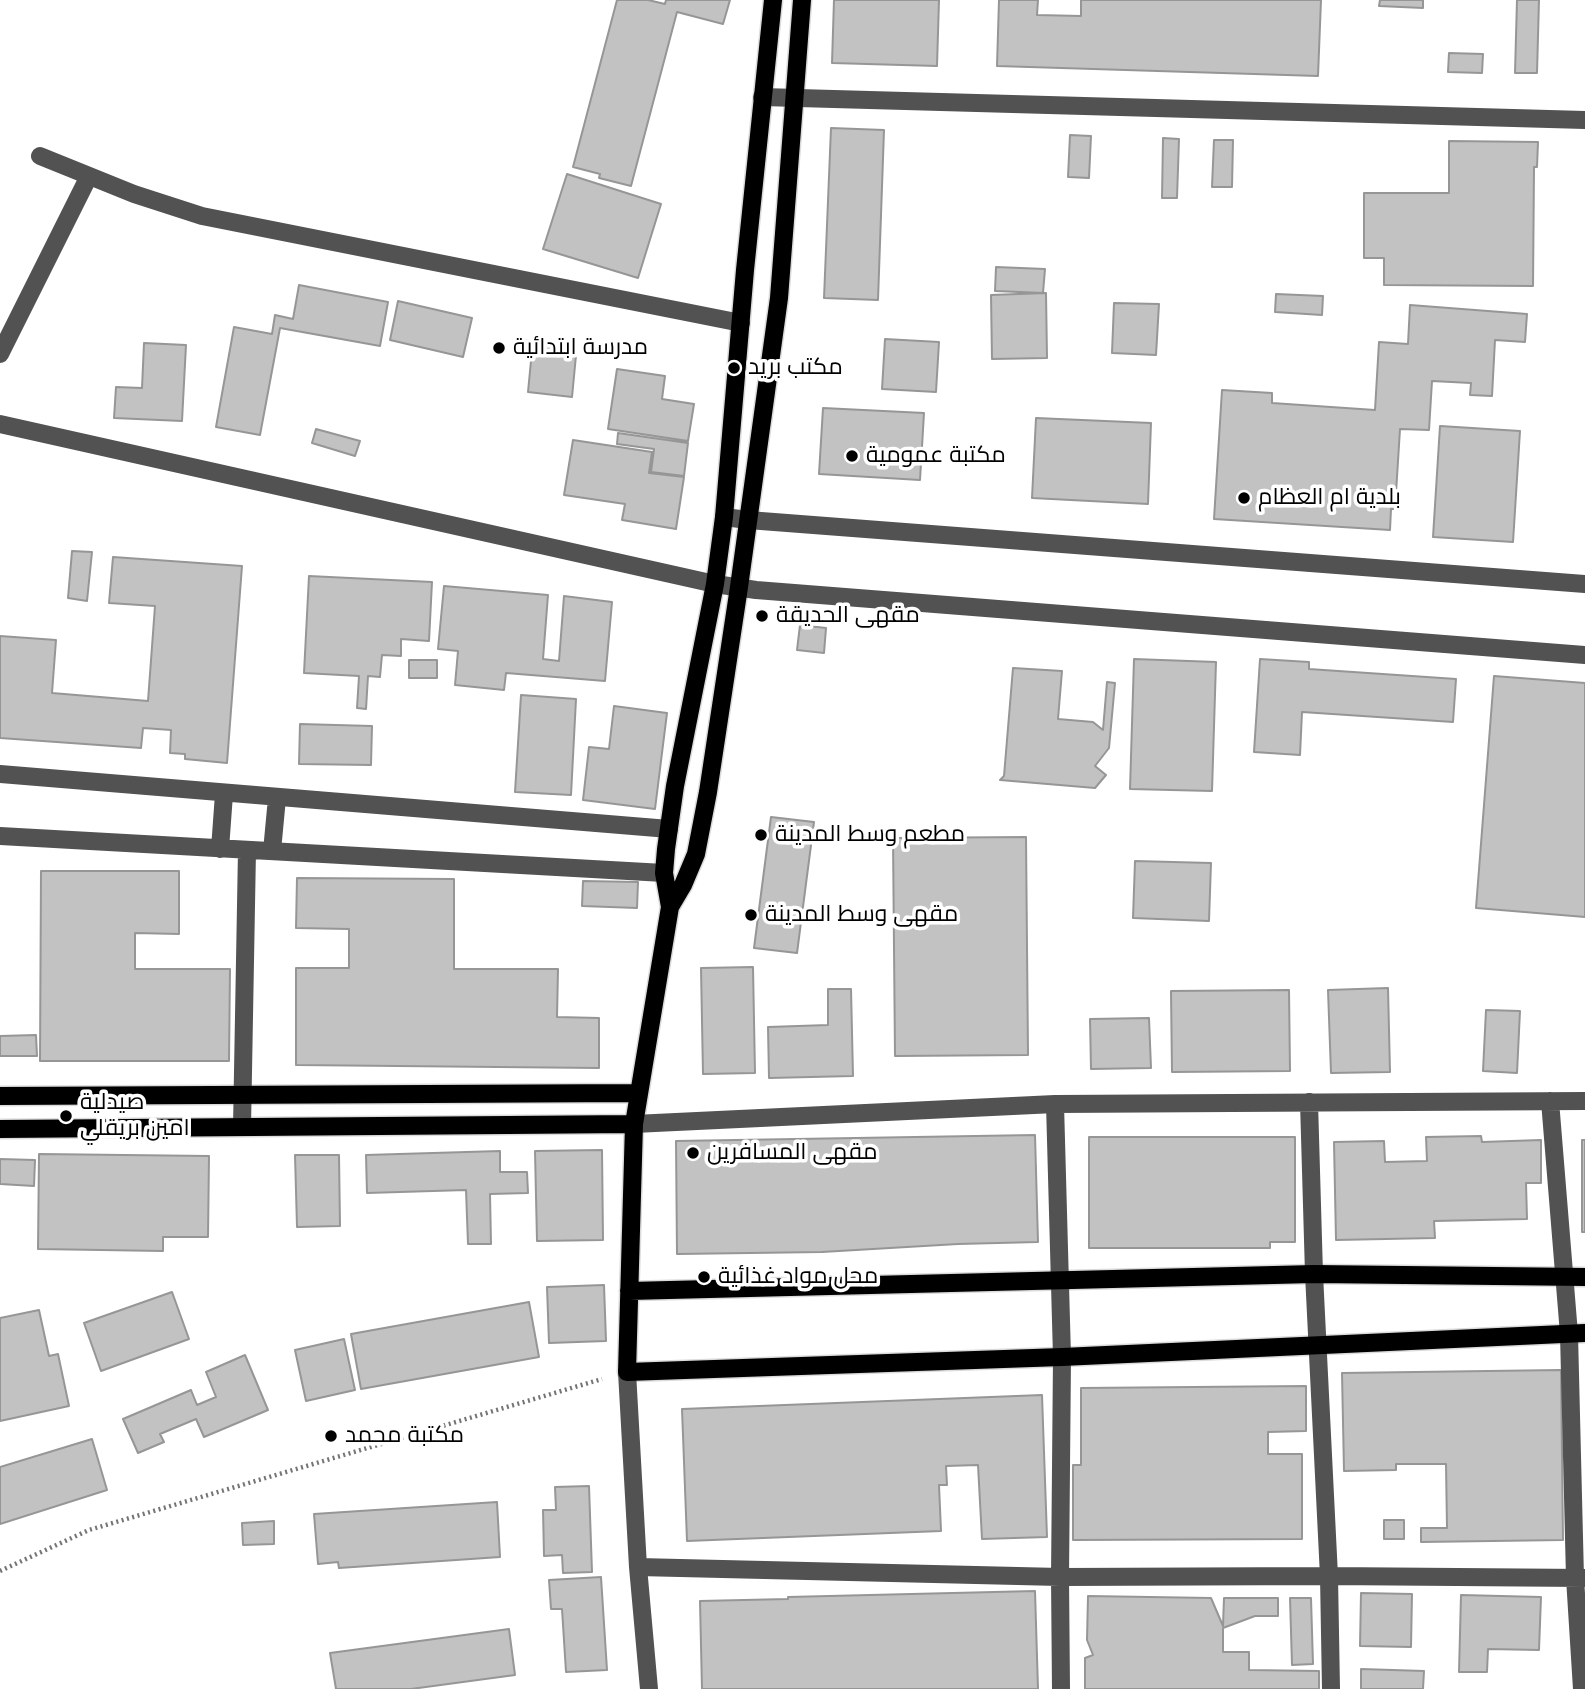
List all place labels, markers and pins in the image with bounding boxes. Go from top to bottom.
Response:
place label: مدرسة ابتدائية [513,334,648,362]
marker: مدرسة ابتدائية [491,340,507,356]
place label: مكتب بريد [748,354,843,382]
marker: مكتب بريد [726,360,742,376]
place label: مكتبة عمومية [866,442,1006,470]
marker: مكتبة عمومية [844,448,860,464]
place label: بلدية ام العظام [1258,484,1401,512]
marker: بلدية ام العظام [1236,490,1252,506]
place label: مقهى الحديقة [776,602,920,630]
marker: مقهى الحديقة [754,608,770,624]
place label: مطعم وسط المدينة [775,821,965,849]
marker: مطعم وسط المدينة [753,827,769,843]
place label: مقهى وسط المدينة [765,901,958,929]
marker: مقهى وسط المدينة [743,907,759,923]
place label: صيدلية امين بريقلي [80,1089,190,1143]
marker: صيدلية امين بريقلي [58,1108,74,1124]
place label: مقهى المسافرين [707,1139,877,1167]
marker: مقهى المسافرين [685,1145,701,1161]
place label: محل مواد غذائية [718,1263,878,1291]
marker: محل مواد غذائية [696,1269,712,1285]
place label: مكتبة محمد [345,1422,464,1450]
marker: مكتبة محمد [323,1428,339,1444]

